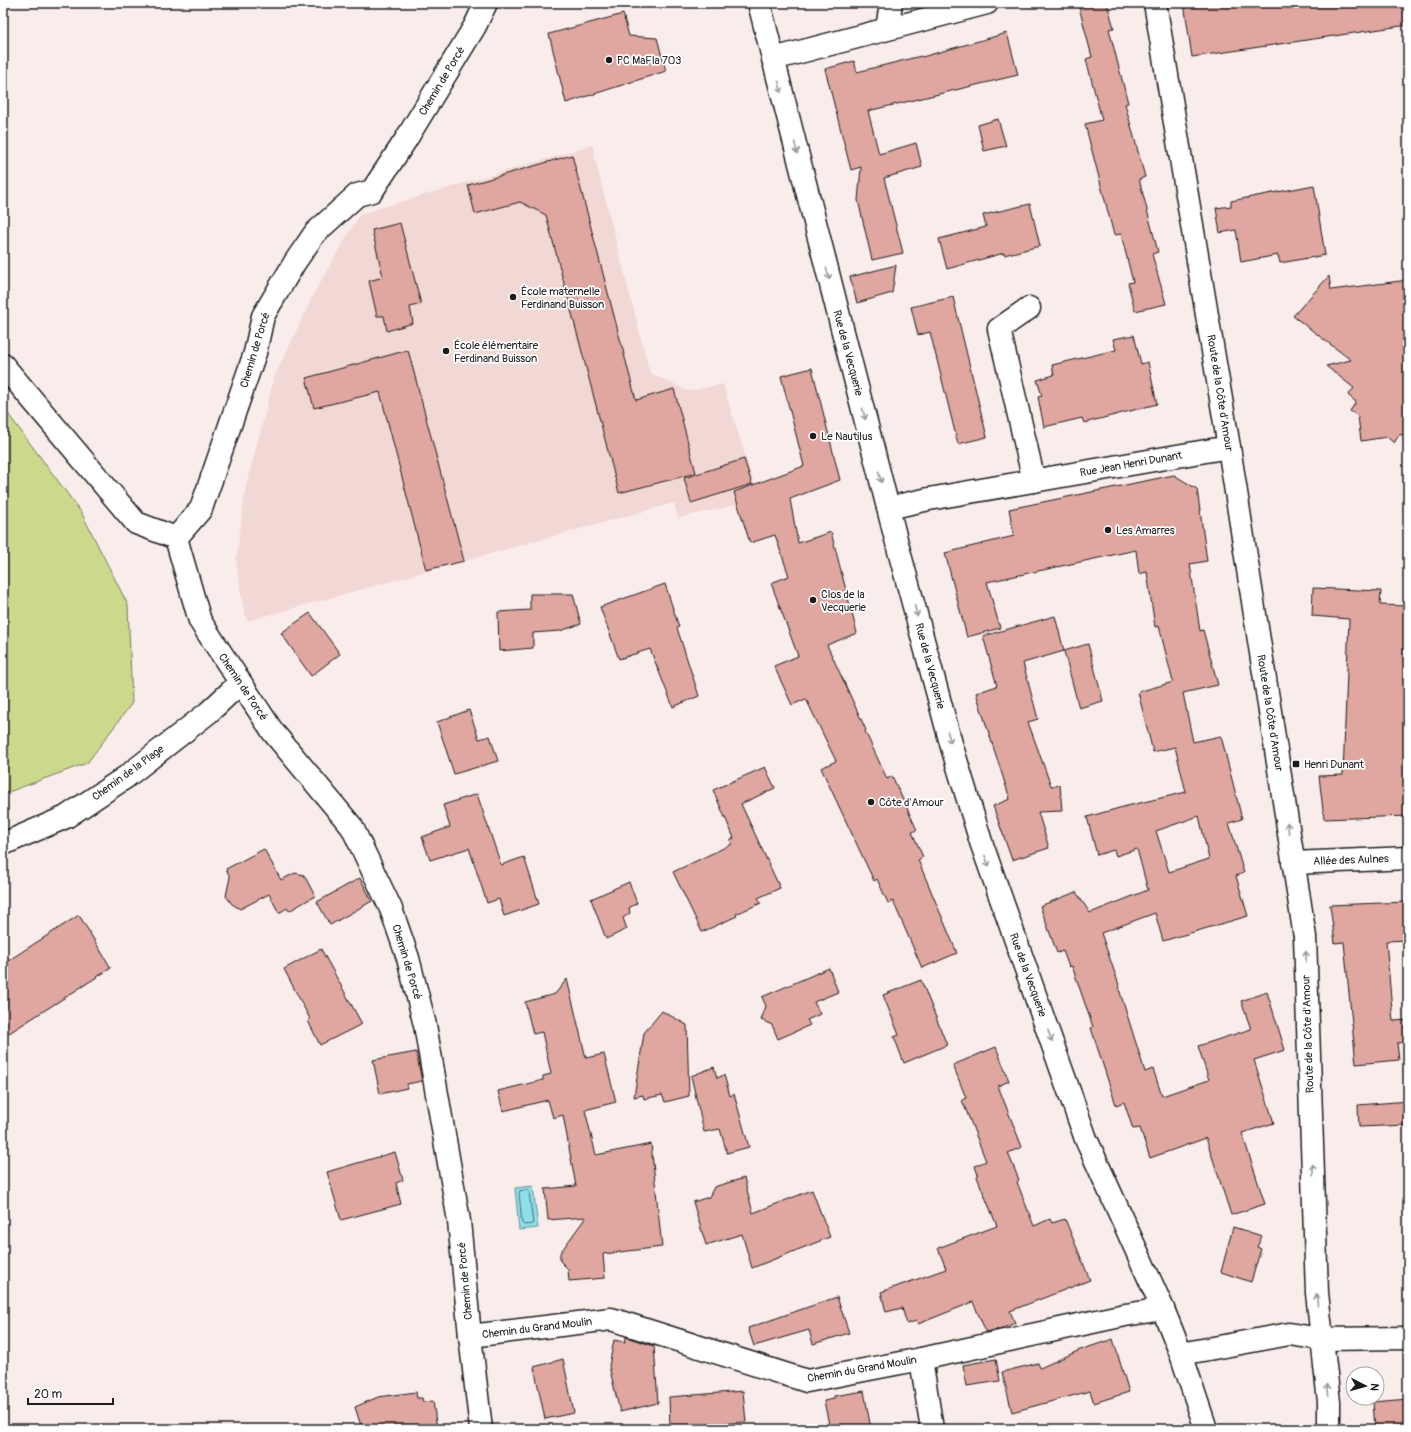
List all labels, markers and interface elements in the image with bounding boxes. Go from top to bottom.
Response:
street label: Chemin de Porcé [416,44,468,118]
place label: PC MaFla 703 [617,54,682,67]
marker: PC MaFla 703 [604,55,614,65]
one-way arrow [777,80,785,93]
one-way arrow [792,141,800,154]
one-way arrow [824,267,832,280]
place label: École maternelle Ferdinand Buisson [521,285,604,311]
marker: École maternelle Ferdinand Buisson [508,292,518,302]
street label: Rue de la Vecquerie [830,309,866,398]
street label: Chemin de Porcé [237,311,273,389]
street label: Route de la Côte d'Amour [1204,334,1236,452]
place label: École élémentaire Ferdinand Buisson [454,339,539,365]
marker: École élémentaire Ferdinand Buisson [441,346,451,356]
one-way arrow [861,407,868,420]
place label: Le Nautilus [821,430,872,443]
marker: Le Nautilus [808,431,818,441]
street label: Rue Jean Henri Dunant [1079,448,1184,479]
one-way arrow [877,470,885,483]
place label: Les Amarres [1116,524,1175,537]
marker: Les Amarres [1103,525,1113,535]
place label: Clos de la Vecquerie [821,588,867,614]
marker: Clos de la Vecquerie [808,595,818,605]
one-way arrow [912,604,920,617]
street label: Rue de la Vecquerie [912,622,948,711]
street label: Chemin de Porcé [216,651,270,723]
street label: Route de la Côte d'Amour [1254,654,1286,772]
one-way arrow [946,730,953,743]
street label: Chemin de la Plage [90,742,167,803]
place label: Henri Dunant [1304,758,1365,771]
marker: Henri Dunant [1291,759,1301,769]
place label: Côte d'Amour [879,796,944,809]
marker: Côte d'Amour [866,797,876,807]
one-way arrow [1284,822,1292,835]
street label: Allée des Aulnes [1313,852,1389,868]
one-way arrow [984,854,992,866]
street label: Chemin de Porcé [389,923,425,1001]
street label: Rue de la Vecquerie [1007,931,1049,1019]
one-way arrow [1302,951,1310,964]
street label: Route de la Côte d'Amour [1299,975,1317,1093]
one-way arrow [1046,1030,1054,1042]
one-way arrow [1309,1164,1317,1177]
street label: Chemin de Porcé [455,1241,475,1320]
one-way arrow [1314,1294,1321,1307]
street label: Chemin du Grand Moulin [481,1315,593,1341]
street label: Chemin du Grand Moulin [806,1353,918,1385]
north arrow [1345,1366,1385,1406]
scale bar [28,1380,113,1406]
text: N [1368,1383,1381,1392]
one-way arrow [1324,1384,1332,1397]
text: 20 m [34,1387,63,1402]

